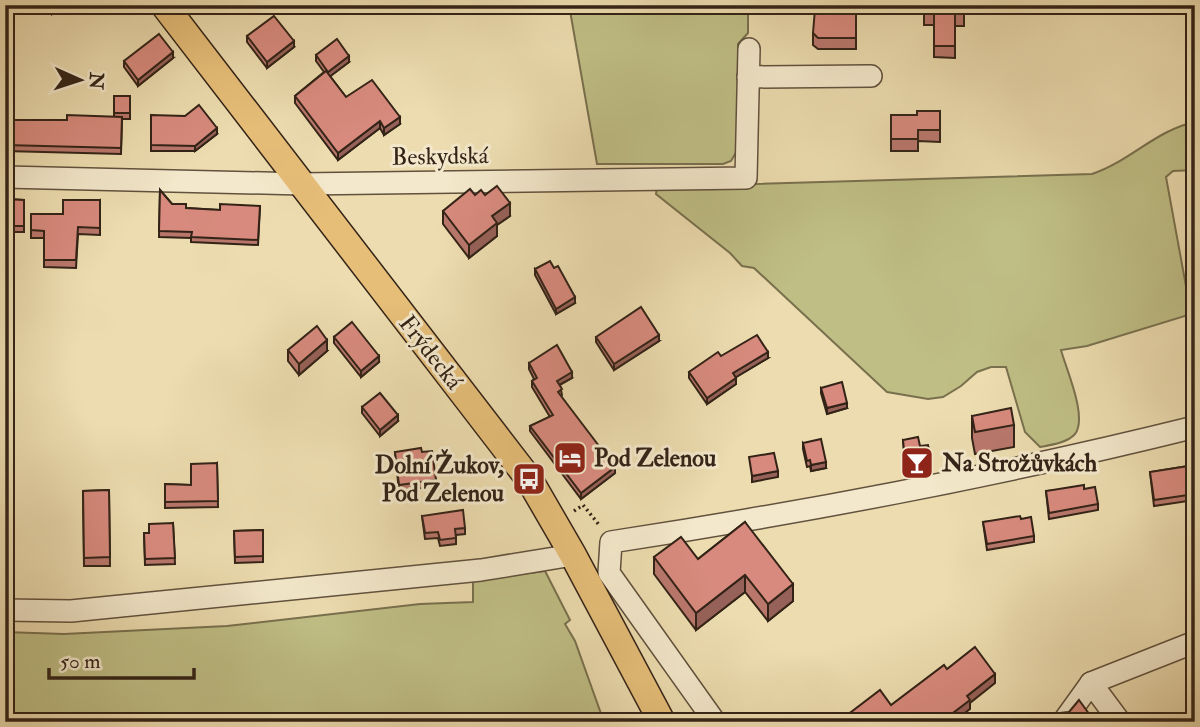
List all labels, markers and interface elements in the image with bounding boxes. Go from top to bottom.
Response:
north arrow [46,46,116,116]
text: N [83,71,108,91]
street label: Beskydská [391,140,490,173]
street label: Frýdecká [392,309,470,397]
hotel icon: Pod Zelenou [551,439,589,477]
place label: Pod Zelenou [594,443,717,474]
bar icon: Na Strožůvkách [898,444,936,482]
place label: Dolní Žukov, Pod Zelenou [375,448,505,509]
place label: Na Strožůvkách [941,448,1097,479]
bus stop icon: Dolní Žukov, Pod Zelenou [510,460,548,498]
scale bar [49,636,194,680]
text: 50 m [60,648,101,675]

